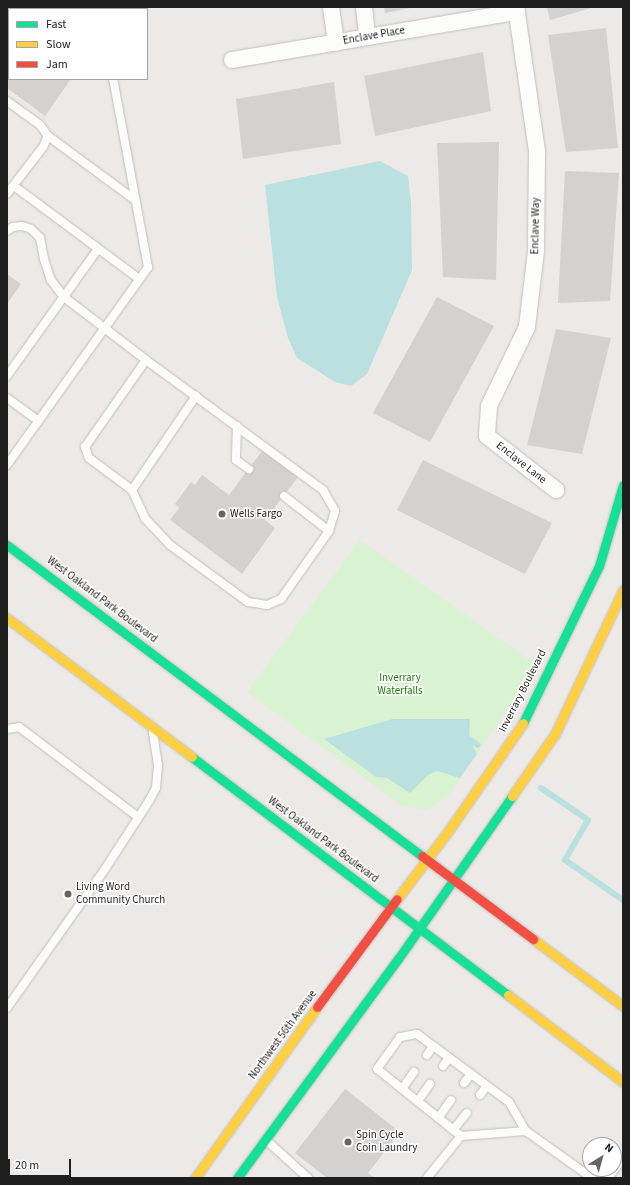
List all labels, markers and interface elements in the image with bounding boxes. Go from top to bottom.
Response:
legend [8,8,148,80]
text: Fast [46,16,66,33]
street label: Enclave Place [342,24,406,48]
text: Slow [46,36,71,53]
text: Jam [46,56,68,73]
street label: Enclave Way [529,197,543,255]
street label: Enclave Lane [493,439,549,487]
place label: Wells Fargo [230,507,282,521]
marker: Wells Fargo [217,509,227,519]
street label: West Oakland Park Boulevard [44,554,160,646]
street label: Inverrary Boulevard [497,648,549,734]
park label: Inverrary Waterfalls [377,672,423,698]
street label: West Oakland Park Boulevard [265,794,381,886]
place label: Living Word Community Church [76,881,165,907]
marker: Living Word Community Church [63,889,73,899]
street label: Northwest 56th Avenue [246,988,320,1082]
place label: Spin Cycle Coin Laundry [356,1129,417,1155]
marker: Spin Cycle Coin Laundry [343,1137,353,1147]
north arrow [582,1137,622,1177]
text: N [601,1140,616,1156]
scale bar [10,1151,73,1177]
text: 20 m [15,1157,39,1174]

